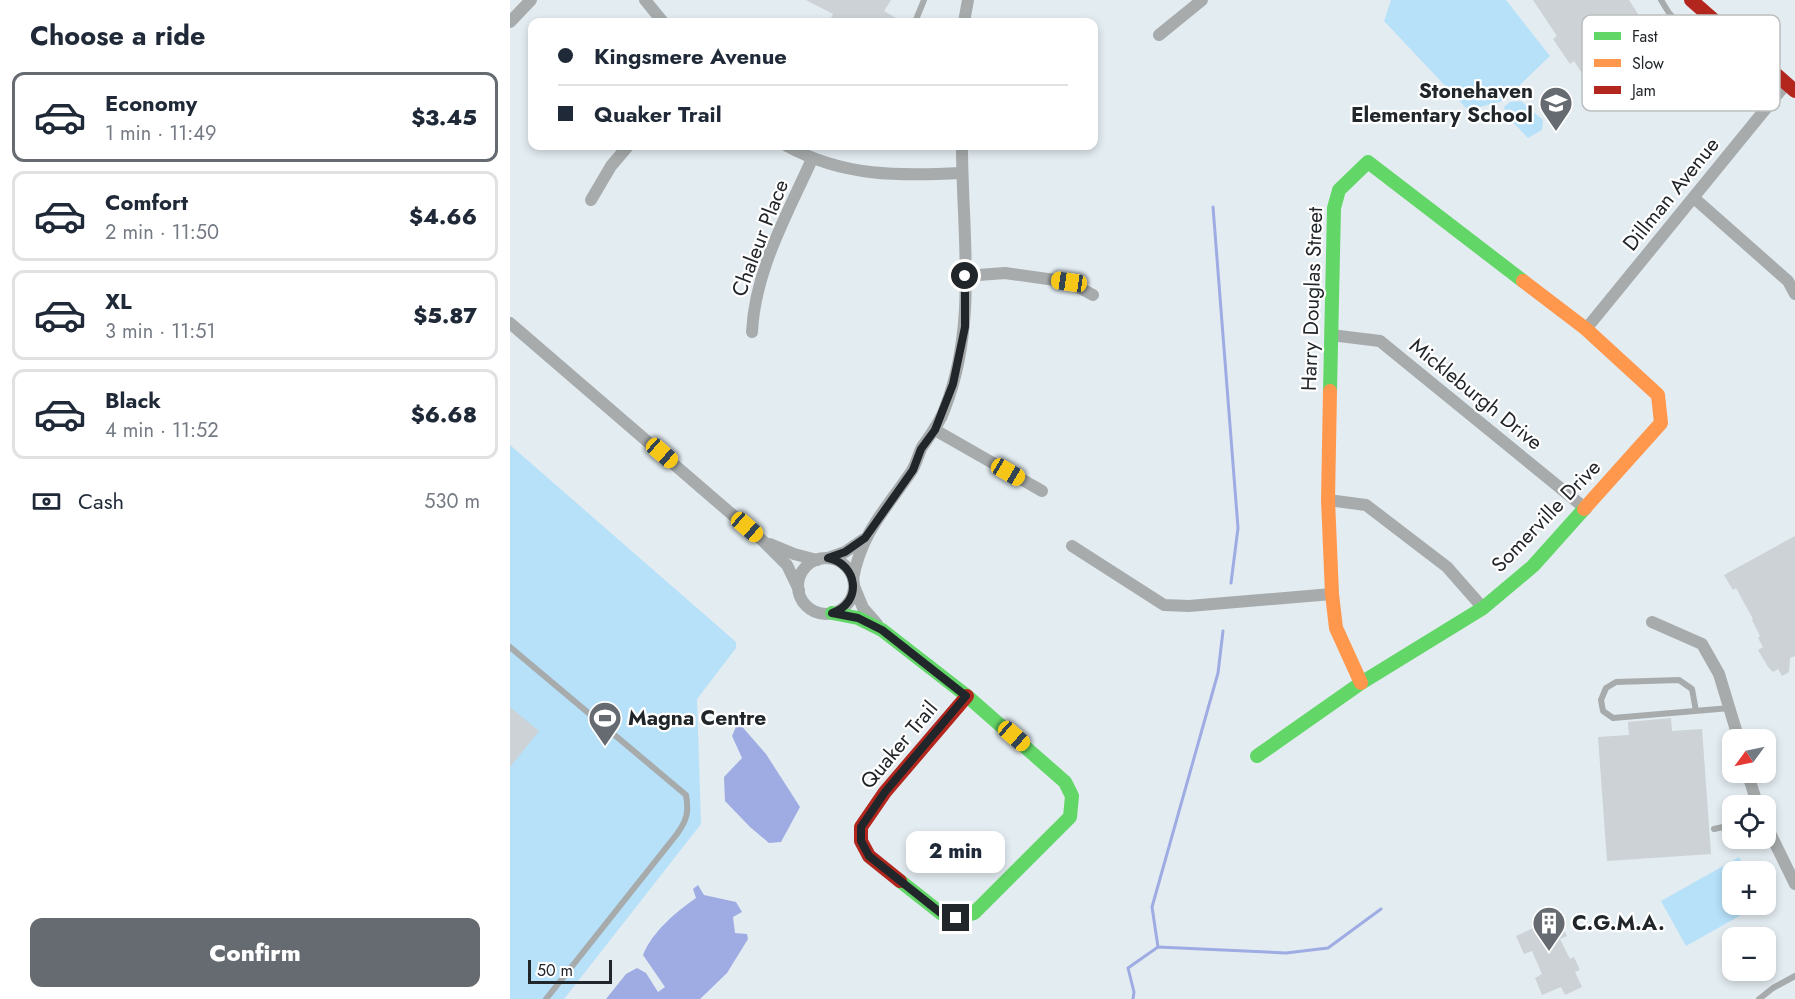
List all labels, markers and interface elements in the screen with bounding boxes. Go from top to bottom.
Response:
legend [1582,15,1780,111]
text: Choose a ride [30,16,205,55]
text: Fast [1632,25,1658,48]
text: Kingsmere Avenue [594,40,787,72]
text: Slow [1632,52,1664,75]
place label: Stonehaven Elementary School [1351,76,1533,130]
text: Jam [1630,79,1656,102]
school or university icon: Stonehaven Elementary School [1538,85,1574,132]
text: Economy [105,87,197,119]
icon: car [33,90,87,144]
text: Quaker Trail [594,98,722,130]
text: $3.45 [411,101,477,133]
text: 1 min · 11:49 [105,119,216,148]
street label: Dillman Avenue [1616,131,1726,257]
street label: Chaleur Place [724,175,796,301]
text: Comfort [105,186,188,218]
icon: car [33,189,87,243]
text: $4.66 [409,200,477,232]
street label: Harry Douglas Street [1294,206,1330,392]
text: 2 min · 11:50 [105,218,219,247]
route start [951,262,978,289]
car [1050,271,1088,293]
text: XL [105,285,132,317]
icon: car [33,288,87,342]
text: $5.87 [413,299,477,331]
text: 3 min · 11:51 [105,317,216,346]
street label: Mickleburgh Drive [1403,331,1549,457]
text: Black [105,384,161,416]
icon: car [33,387,87,441]
text: $6.68 [411,398,477,430]
text: 4 min · 11:52 [105,416,219,445]
car [643,434,681,472]
street label: Somerville Drive [1484,453,1608,579]
car [988,455,1028,489]
icon: cash [30,485,63,518]
text: Cash [78,485,124,517]
text: 530 m [424,487,480,516]
car [728,508,766,546]
street label: Quaker Trail [853,695,945,795]
sports icon: Magna Centre [587,700,623,747]
place label: Magna Centre [628,703,766,733]
car [995,717,1033,755]
north arrow [1722,729,1776,783]
map controls [1722,729,1776,981]
button: locate [1722,795,1776,849]
callout: 2 min [906,831,1006,873]
text: 2 min [929,837,982,866]
button: + [1722,861,1776,915]
route end [942,904,969,931]
building icon: C.G.M.A. [1531,905,1567,952]
place label: C.G.M.A. [1572,908,1665,938]
button: Confirm [30,918,480,987]
button: − [1722,927,1776,981]
scale bar [528,957,612,984]
text: 50 m [537,959,573,982]

